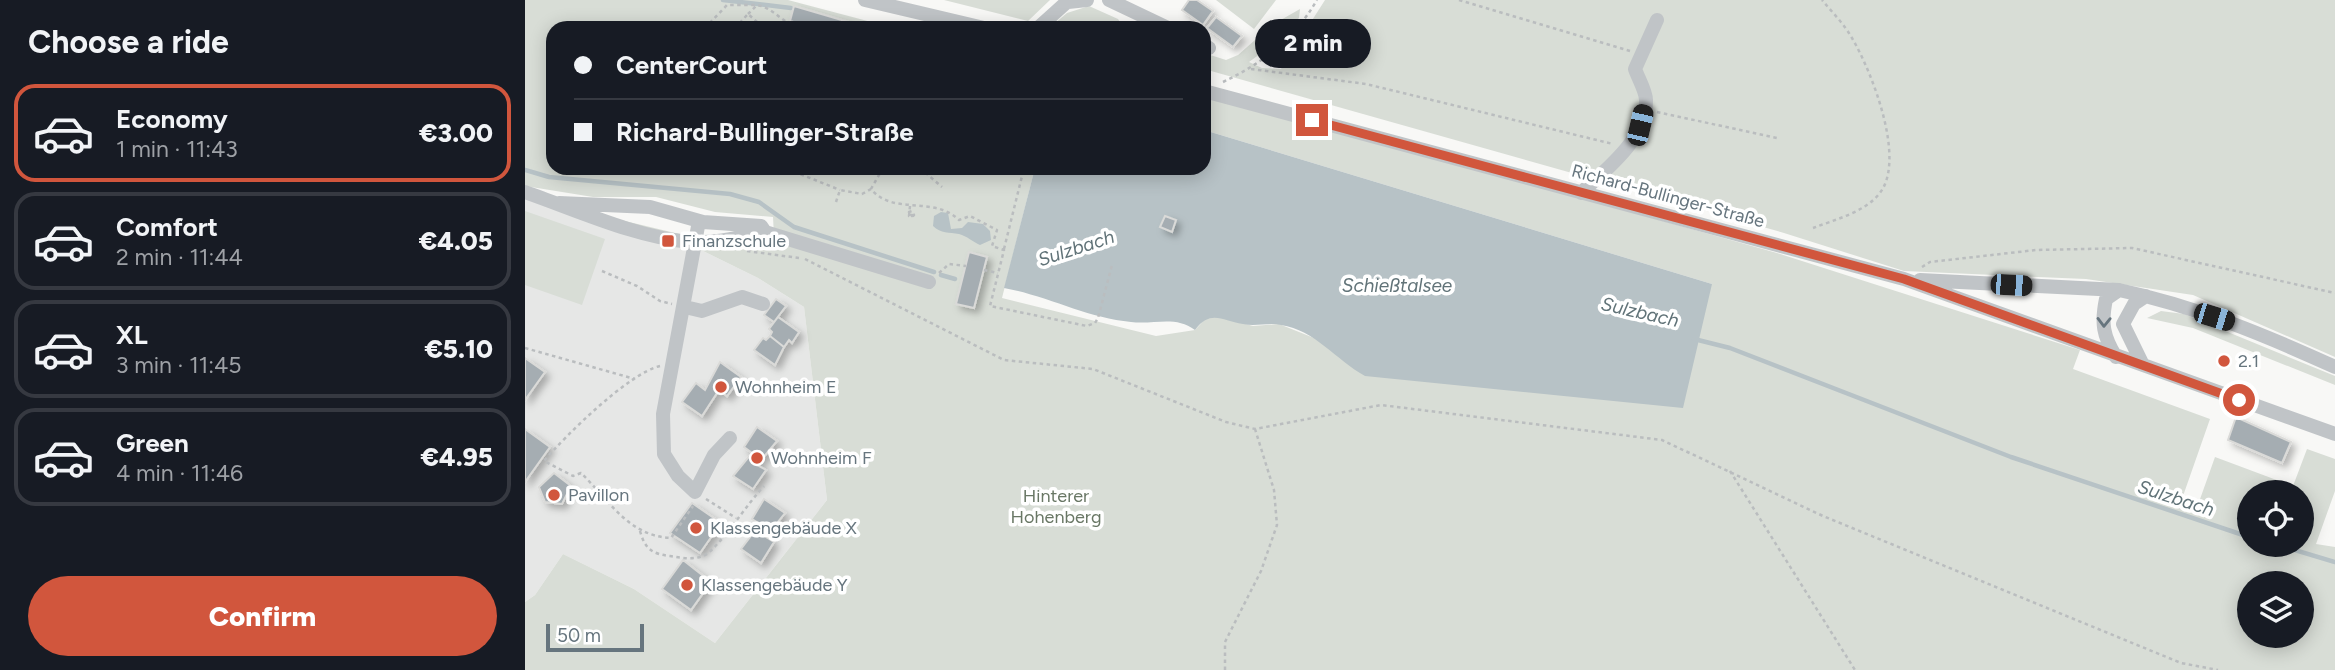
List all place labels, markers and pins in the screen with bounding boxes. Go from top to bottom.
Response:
place label: Finanzschule [682,230,786,252]
marker: Finanzschule [660,233,676,249]
place label: 2.1 [2238,350,2259,372]
marker: 2.1 [2216,353,2232,369]
place label: Wohnheim E [735,376,837,398]
marker: Wohnheim E [713,379,729,395]
place label: Wohnheim F [771,447,872,469]
marker: Wohnheim F [749,450,765,466]
place label: Pavillon [568,484,629,506]
marker: Pavillon [546,487,562,503]
place label: Klassengebäude X [710,517,857,539]
marker: Klassengebäude X [688,520,704,536]
place label: Klassengebäude Y [701,574,848,596]
marker: Klassengebäude Y [679,577,695,593]

